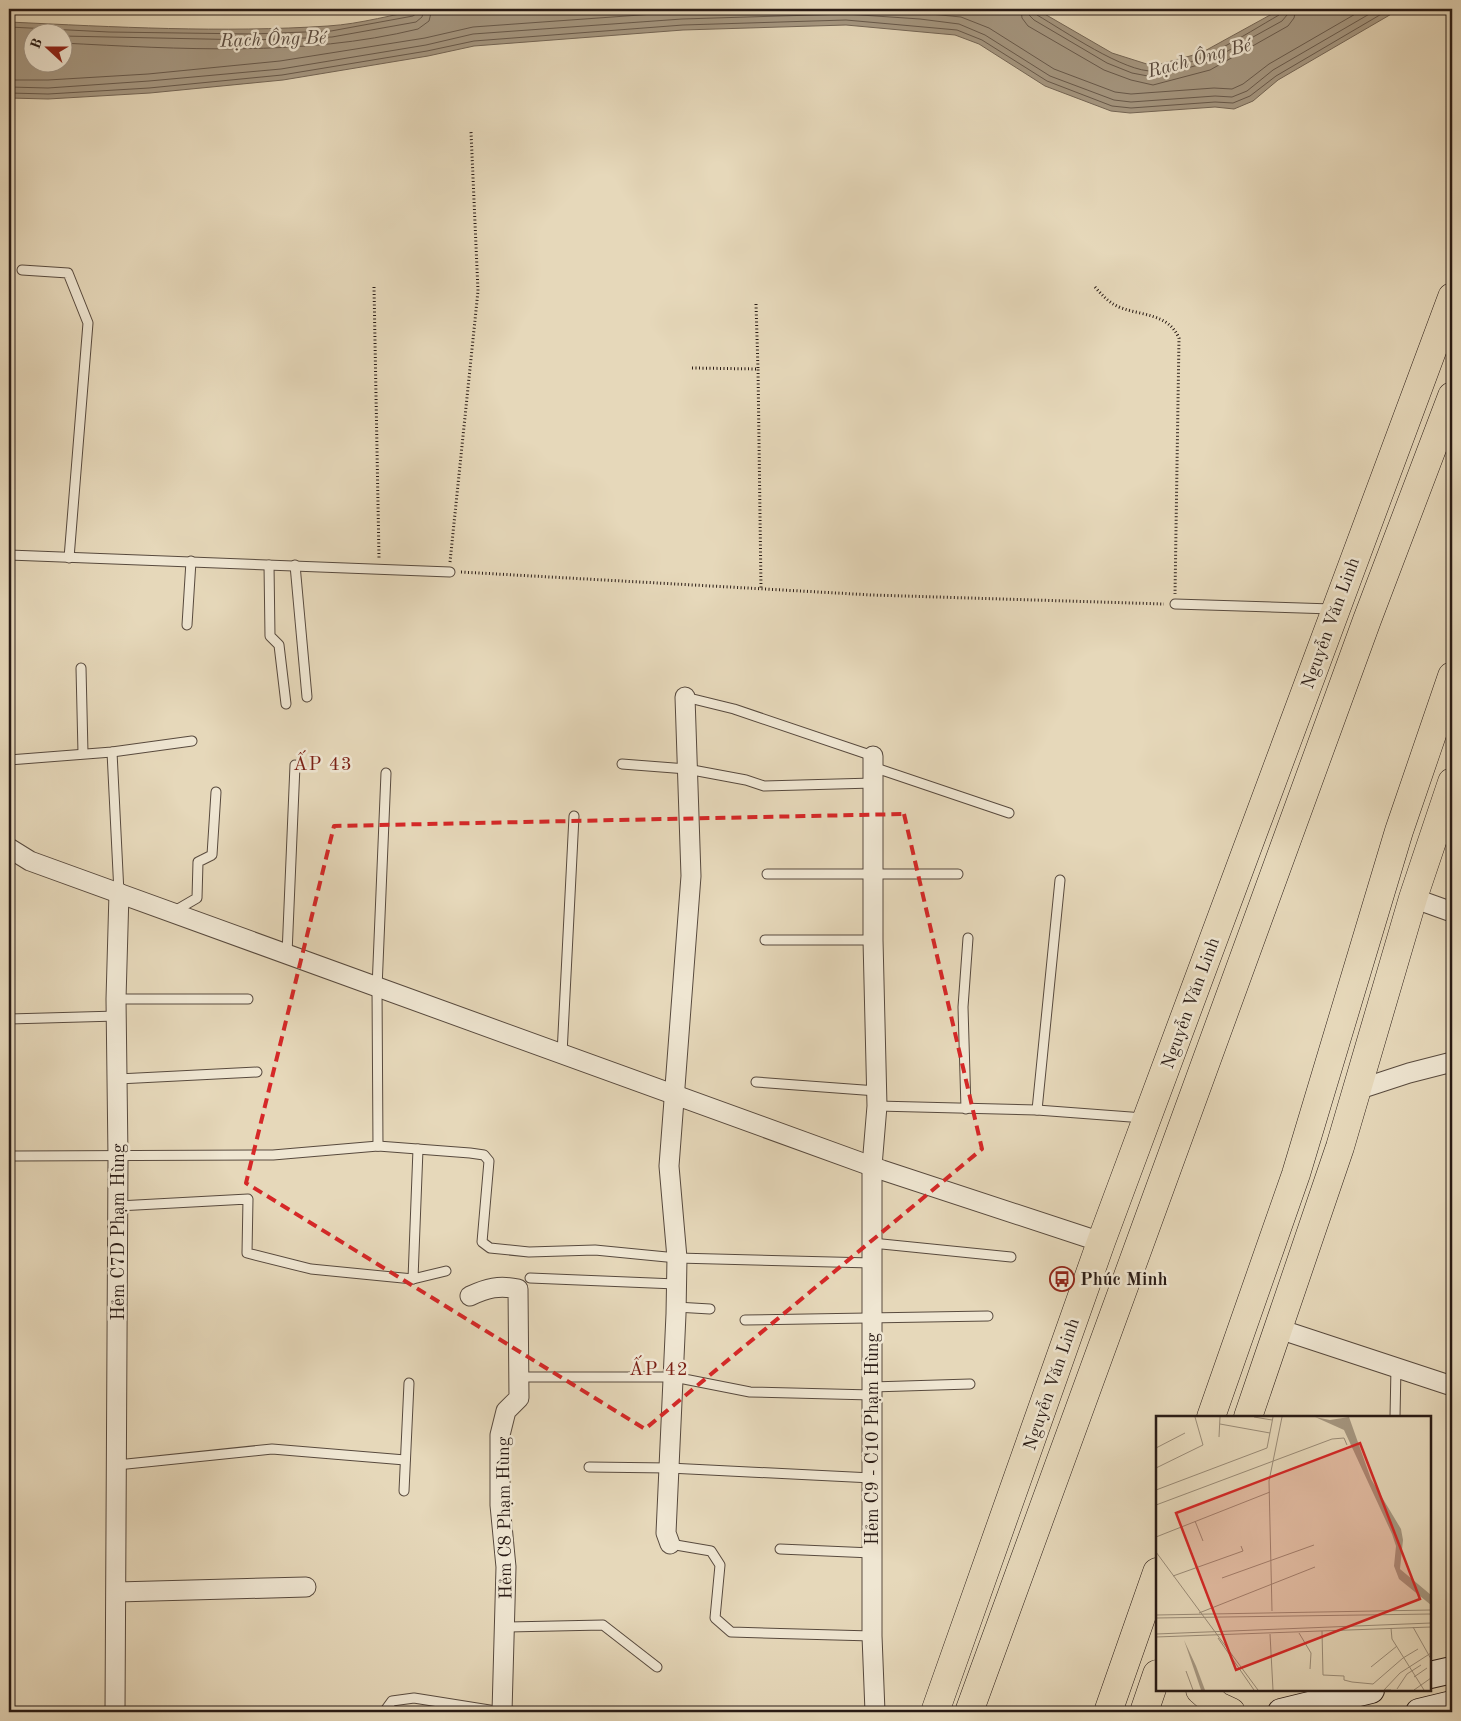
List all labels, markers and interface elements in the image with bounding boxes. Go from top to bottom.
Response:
north arrow [22,22,72,72]
water label: Rạch Ông Bé [218,24,329,52]
water label: Rạch Ông Bé [1143,31,1256,83]
text: B [28,37,45,51]
street label: Nguyễn Văn Linh [1297,554,1363,691]
district label: ẤP 43 [293,750,353,775]
street label: Nguyễn Văn Linh [1157,934,1223,1071]
street label: Hẻm C7D Phạm Hùng [110,1143,128,1320]
bus stop icon: Phúc Minh [1049,1266,1075,1292]
place label: Phúc Minh [1080,1271,1168,1289]
street label: Nguyễn Văn Linh [1019,1315,1083,1453]
street label: Hẻm C9 - C10 Phạm Hùng [864,1332,882,1545]
district label: ẤP 42 [629,1355,689,1380]
inset map [1156,1416,1431,1691]
street label: Hẻm C8 Phạm Hùng [495,1436,515,1600]

